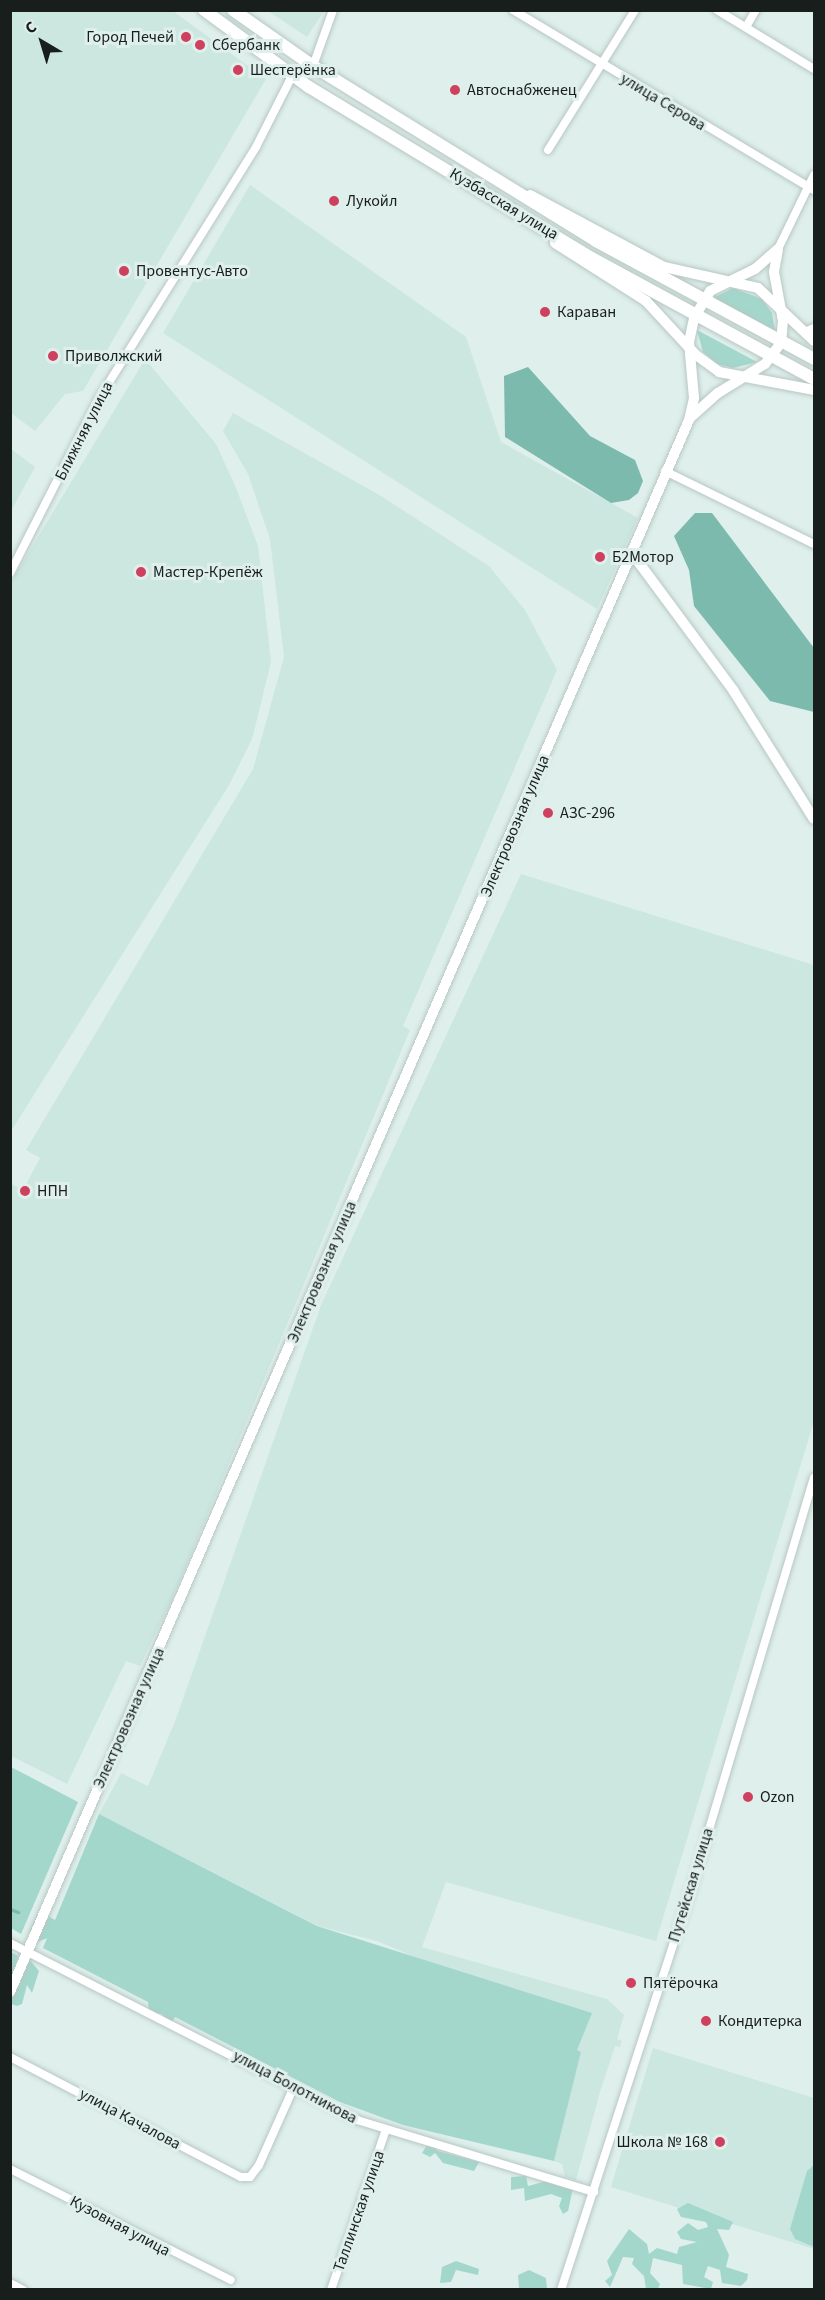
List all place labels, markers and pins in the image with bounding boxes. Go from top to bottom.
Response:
place label: Город Печей [86,27,174,47]
marker: Город Печей [179,30,193,44]
place label: Сбербанк [212,35,280,55]
marker: Сбербанк [193,38,207,52]
place label: Шестерёнка [250,60,336,80]
marker: Шестерёнка [231,63,245,77]
place label: Автоснабженец [467,80,577,100]
marker: Автоснабженец [448,83,462,97]
place label: Лукойл [346,191,397,211]
marker: Лукойл [327,194,341,208]
place label: Провентус-Авто [136,261,248,281]
marker: Провентус-Авто [117,264,131,278]
place label: Караван [557,302,616,322]
marker: Караван [538,305,552,319]
place label: Приволжский [65,346,163,366]
marker: Приволжский [46,349,60,363]
place label: Б2Мотор [612,547,674,567]
marker: Б2Мотор [593,550,607,564]
place label: Мастер-Крепёж [153,562,263,582]
marker: Мастер-Крепёж [134,565,148,579]
place label: АЗС-296 [560,803,615,823]
marker: АЗС-296 [541,806,555,820]
place label: НПН [37,1181,68,1201]
marker: НПН [18,1184,32,1198]
place label: Ozon [760,1787,795,1807]
marker: Ozon [741,1790,755,1804]
place label: Пятёрочка [643,1973,718,1993]
marker: Пятёрочка [624,1976,638,1990]
place label: Кондитерка [718,2011,802,2031]
marker: Кондитерка [699,2014,713,2028]
place label: Школа № 168 [617,2132,708,2152]
marker: Школа № 168 [713,2135,727,2149]

